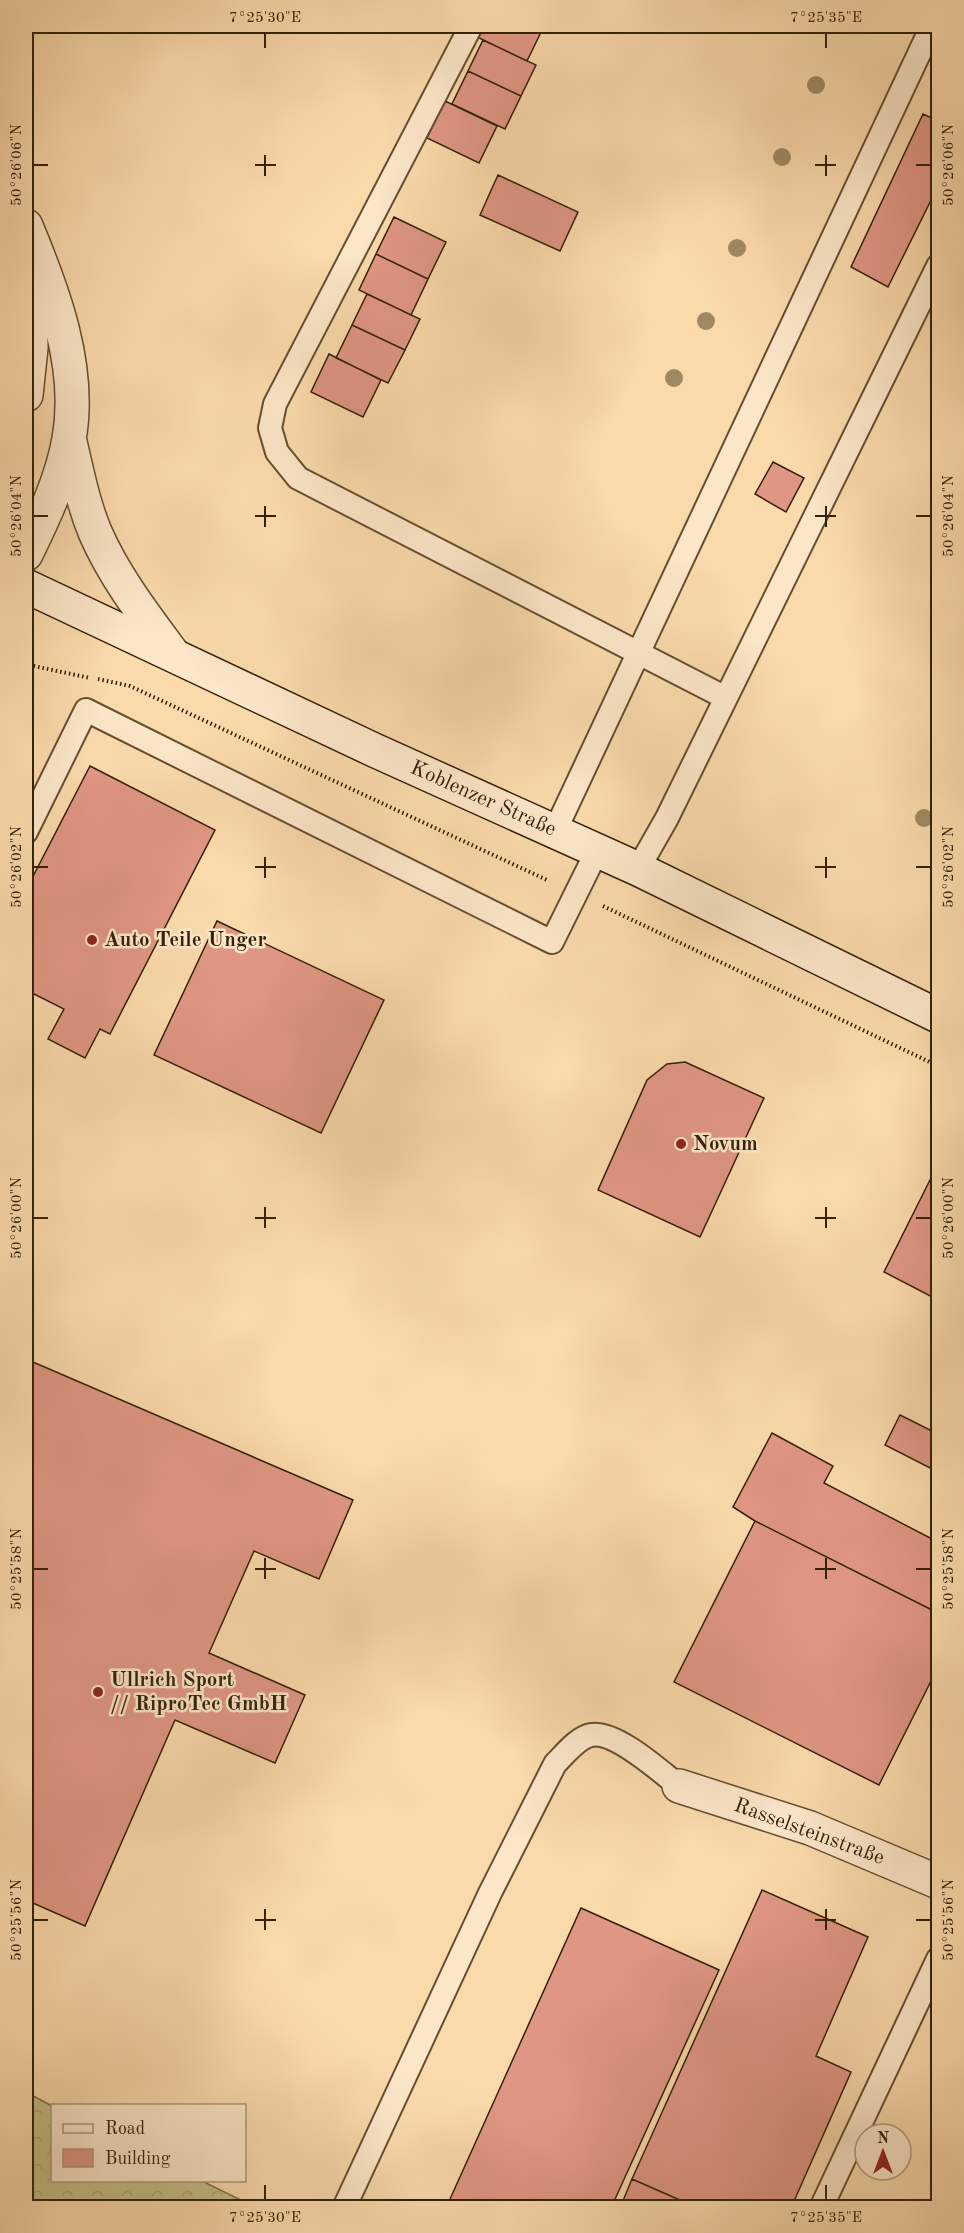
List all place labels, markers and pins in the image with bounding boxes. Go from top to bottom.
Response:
place label: Auto Teile Unger [104,930,267,951]
marker: Auto Teile Unger [85,933,99,947]
place label: Novum [693,1134,758,1155]
marker: Novum [674,1137,688,1151]
place label: Ullrich Sport // RiproTec GmbH [110,1670,287,1715]
marker: Ullrich Sport // RiproTec GmbH [91,1685,105,1699]

